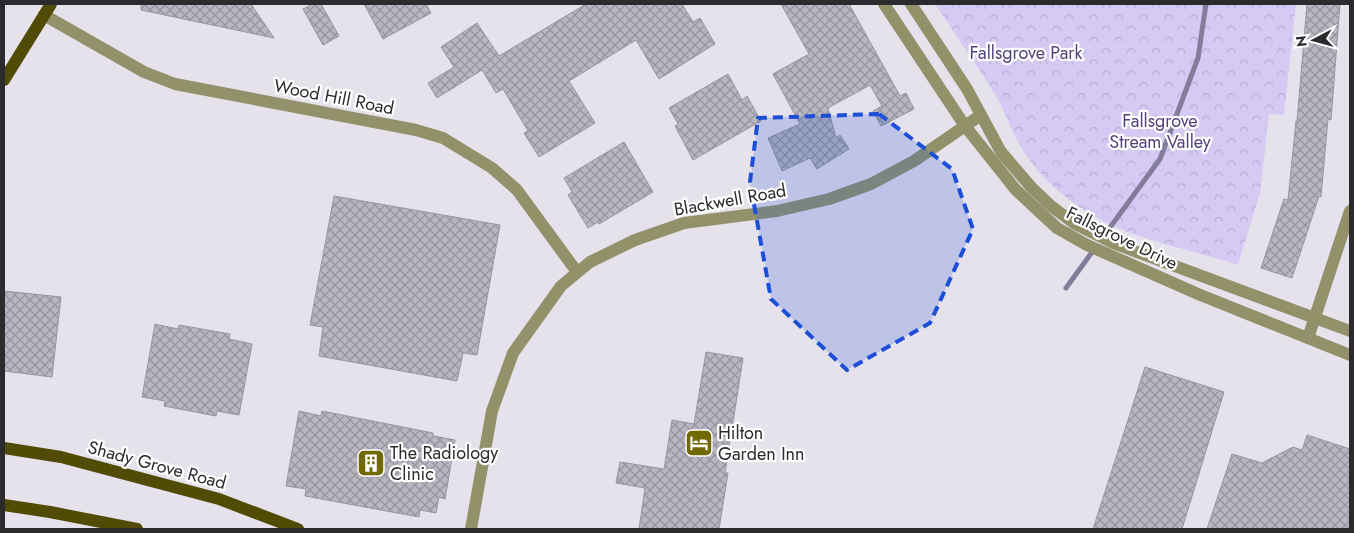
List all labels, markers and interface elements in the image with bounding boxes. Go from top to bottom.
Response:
north arrow [1289,15,1339,65]
text: N [1291,35,1312,48]
park label: Fallsgrove Park [970,40,1082,66]
street label: Wood Hill Road [272,73,396,121]
park label: Fallsgrove Stream Valley [1109,108,1211,155]
street label: Blackwell Road [672,177,788,223]
street label: Fallsgrove Drive [1062,200,1182,276]
place label: Hilton Garden Inn [718,420,804,467]
hotel icon: Hilton Garden Inn [684,428,714,458]
street label: Shady Grove Road [85,434,229,496]
place label: The Radiology Clinic [390,440,498,487]
building icon: The Radiology Clinic [356,448,386,478]

